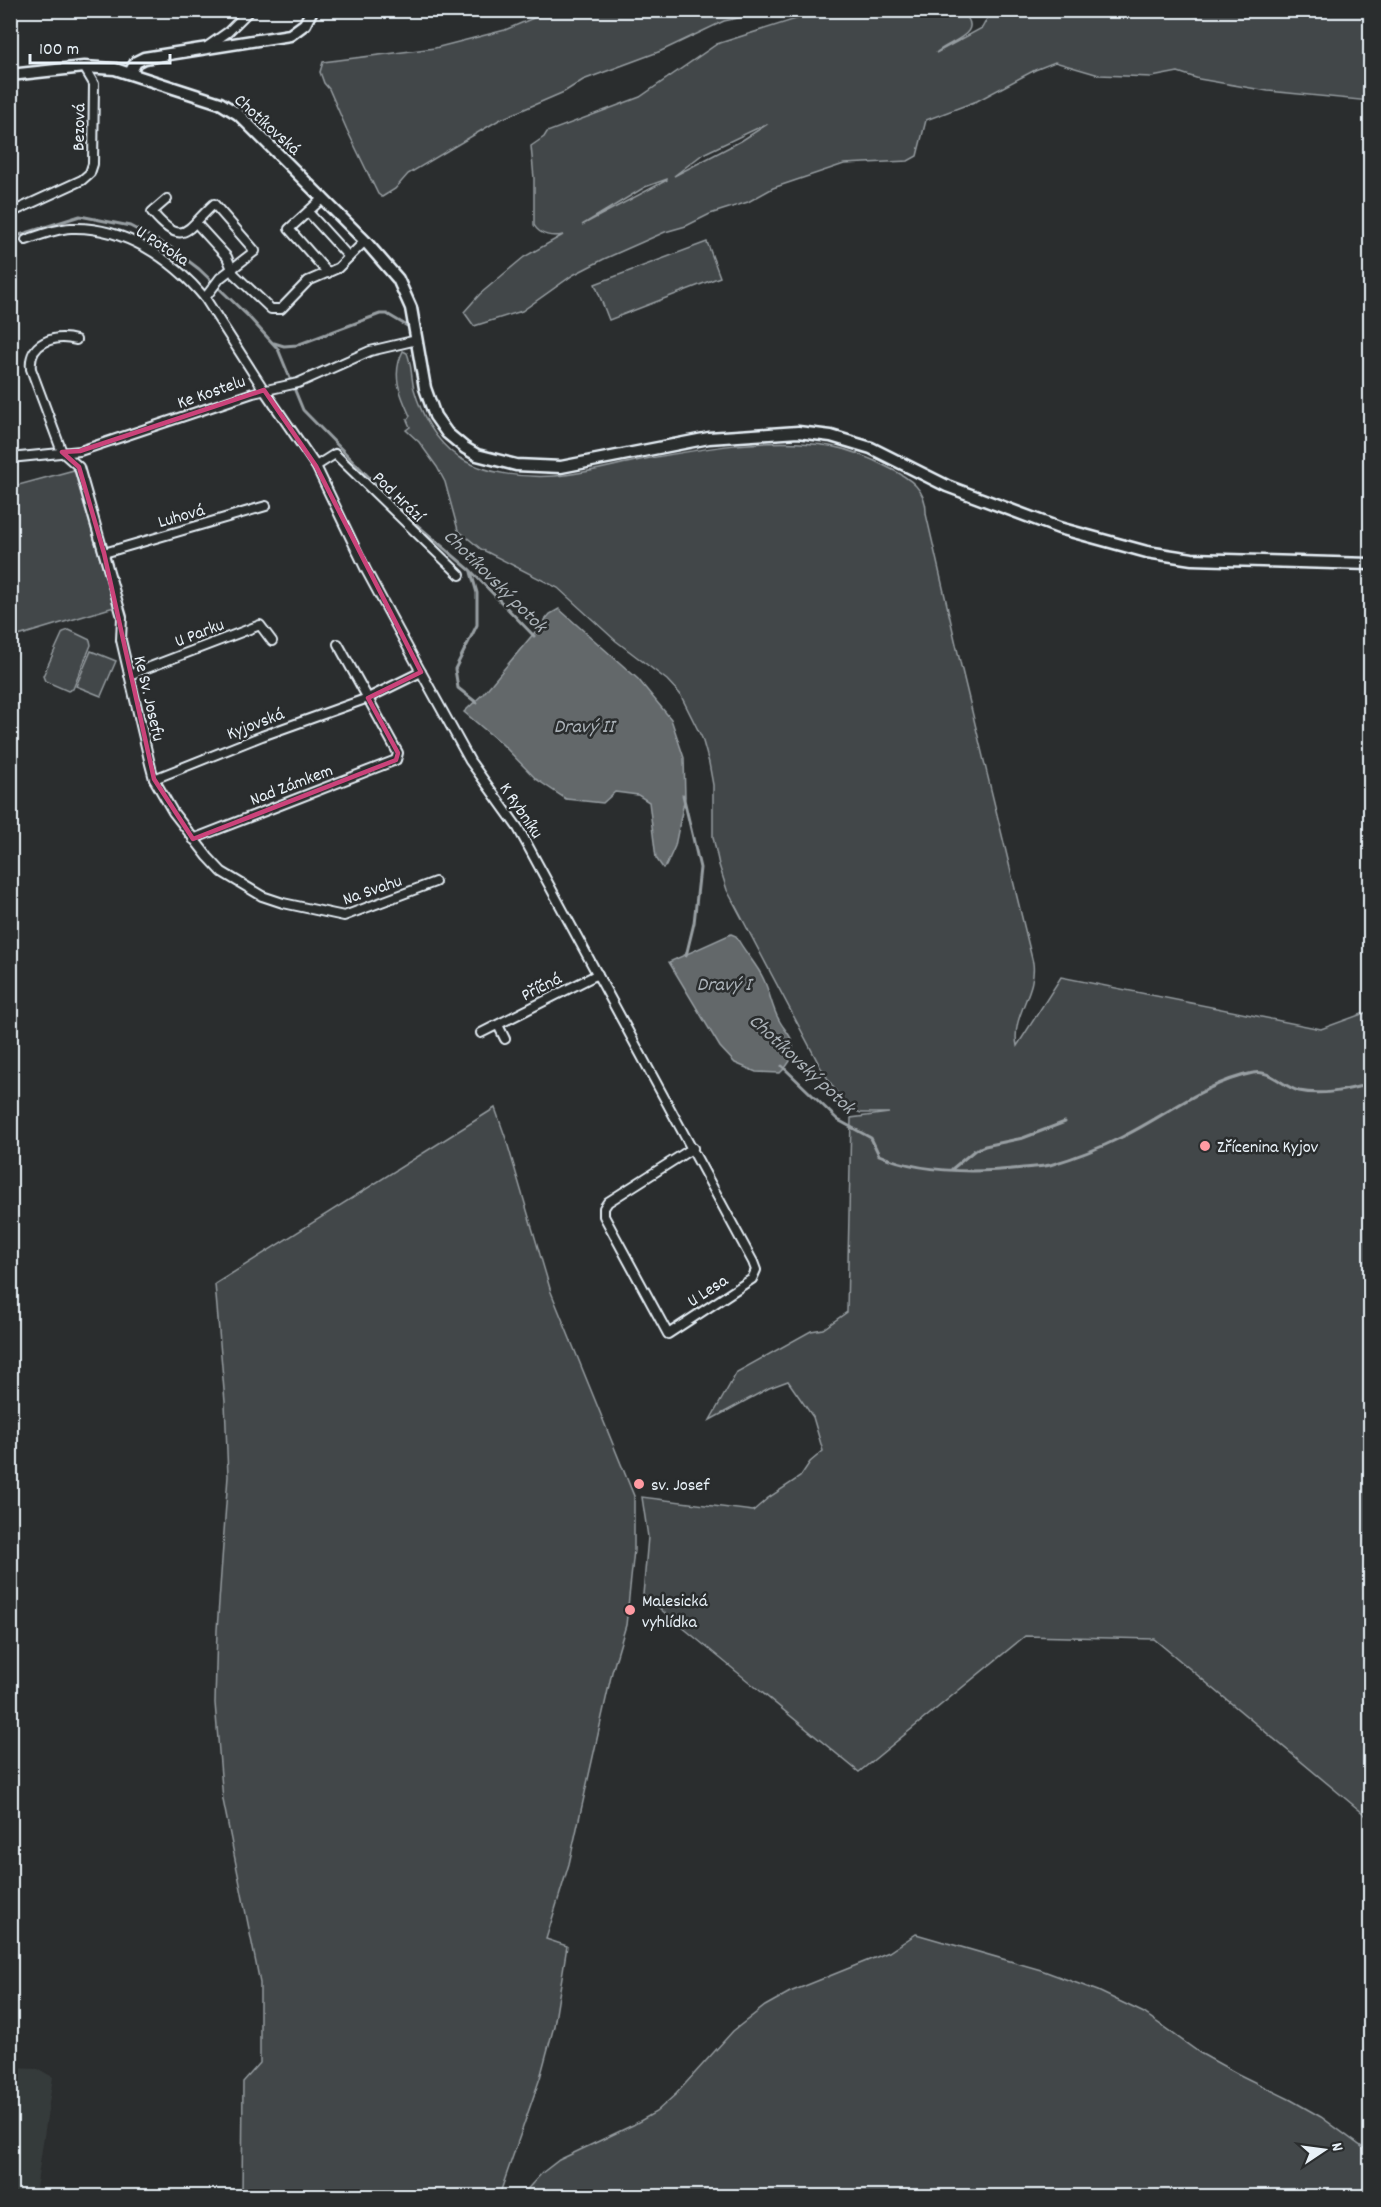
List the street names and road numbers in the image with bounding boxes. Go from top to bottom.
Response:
street label: Chotíkovská [228,89,305,163]
street label: Bezová [68,103,93,151]
street label: U Potoka [130,220,194,274]
street label: Ke Kostelu [174,370,249,417]
street label: Pod Hrází [366,467,430,530]
street label: Luhová [155,499,208,536]
street label: U Parku [172,613,228,655]
street label: Ke Sv. Josefu [126,653,170,744]
street label: Kyjovská [224,703,288,748]
street label: Nad Zámkem [247,759,337,814]
street label: K Rybníku [492,778,548,845]
street label: Na Svahu [340,870,406,913]
street label: Příčná [517,967,567,1009]
street label: U Lesa [683,1269,734,1315]

